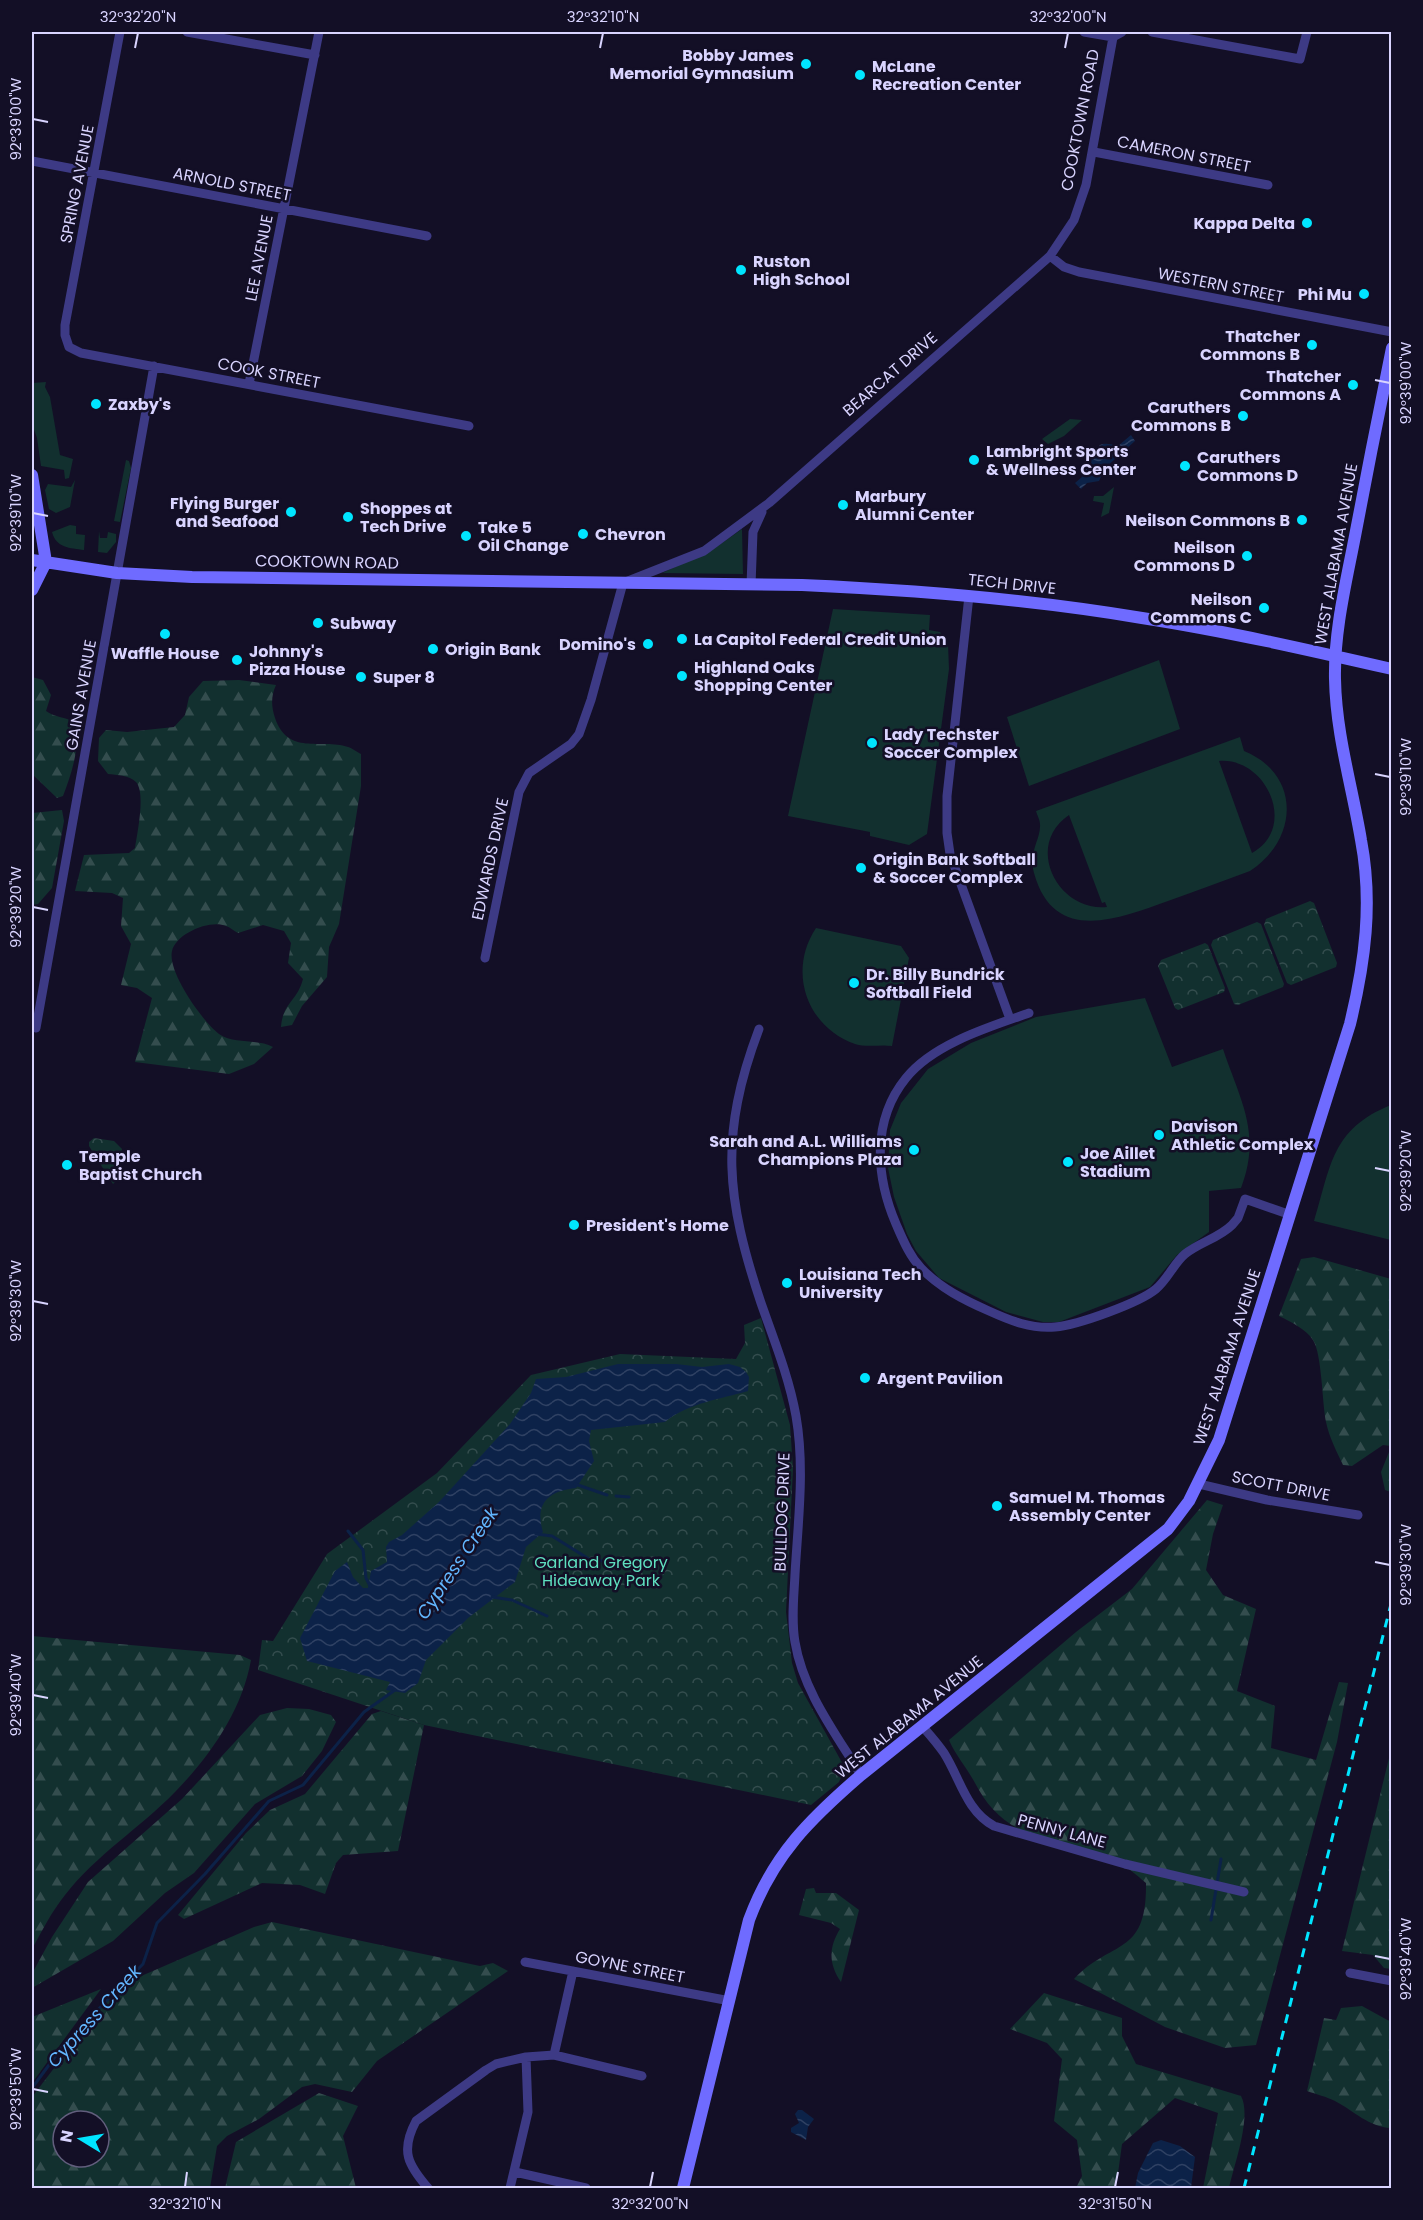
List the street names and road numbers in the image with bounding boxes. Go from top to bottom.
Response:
street label: COOKTOWN ROAD [1055,47,1105,193]
street label: SPRING AVENUE [54,123,100,245]
street label: CAMERON STREET [1115,130,1253,178]
street label: ARNOLD STREET [171,161,293,207]
street label: LEE AVENUE [239,213,279,303]
street label: WESTERN STREET [1156,261,1286,309]
street label: BEARCAT DRIVE [838,326,942,422]
street label: COOK STREET [216,352,323,394]
street label: WEST ALABAMA AVENUE [1309,461,1363,647]
street label: COOKTOWN ROAD [255,549,399,575]
street label: TECH DRIVE [967,568,1057,600]
street label: GAINS AVENUE [60,638,102,752]
street label: EDWARDS DRIVE [466,796,514,922]
street label: WEST ALABAMA AVENUE [1188,1266,1266,1448]
street label: BULLDOG DRIVE [768,1452,796,1572]
street label: SCOTT DRIVE [1230,1465,1332,1507]
street label: WEST ALABAMA AVENUE [830,1650,988,1784]
street label: PENNY LANE [1015,1808,1109,1854]
street label: GOYNE STREET [573,1945,687,1989]

